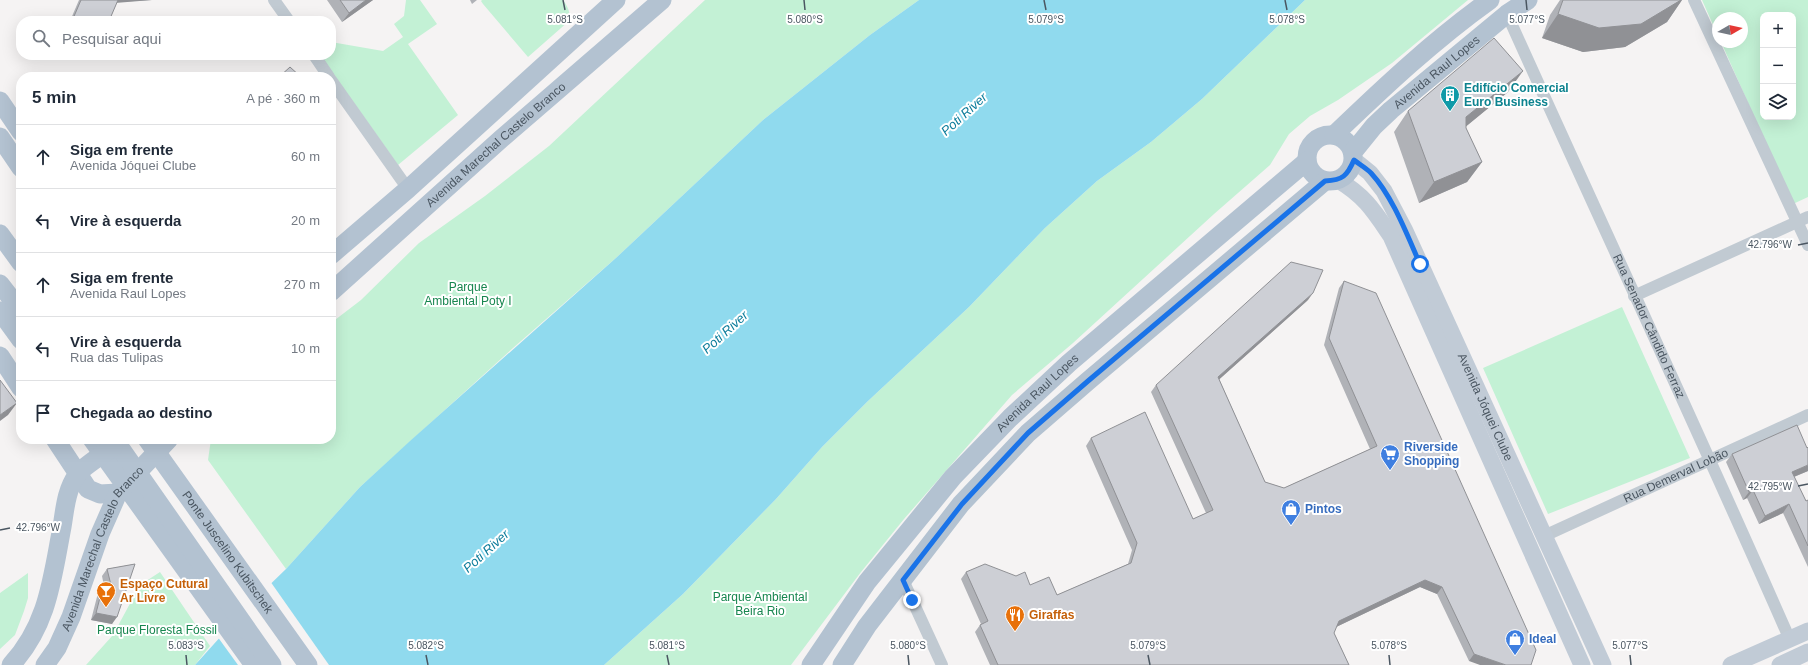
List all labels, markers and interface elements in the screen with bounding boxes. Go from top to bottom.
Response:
north arrow [1712,12,1748,48]
map controls [1760,12,1796,120]
button: + [1760,12,1796,48]
text: 5.081°S [547,14,583,25]
text: 5.080°S [787,14,823,25]
text: 5.079°S [1028,14,1064,25]
text: 5.078°S [1269,14,1305,25]
text: 5.077°S [1509,14,1545,25]
search box [16,16,336,60]
icon: search [30,27,52,49]
text: Pesquisar aqui [62,30,161,47]
street label: Avenida Raul Lopes [1391,33,1482,112]
button: − [1760,48,1796,84]
street label: Avenida Marechal Castelo Branco [423,79,569,210]
place label: Edifício Comercial Euro Business [1464,81,1569,109]
building icon: Edifício Comercial Euro Business [1439,84,1461,112]
button: layers [1760,84,1796,120]
text: 5 min [32,88,76,107]
water label: Poti River [938,89,990,138]
text: A pé · 360 m [246,91,320,106]
text: Siga em frente [70,141,173,158]
icon: ahead [32,146,54,168]
text: 60 m [291,149,320,164]
text: Avenida Jóquei Clube [70,158,196,173]
icon: left [32,210,54,232]
text: Vire à esquerda [70,212,181,229]
text: 20 m [291,213,320,228]
text: 42.796°W [1748,239,1793,250]
street label: Rua Senador Cândido Ferraz [1610,252,1688,401]
route start [1411,255,1429,273]
text: Siga em frente [70,269,173,286]
icon: ahead [32,274,54,296]
text: 270 m [284,277,320,292]
park label: Parque Ambiental Poty I [424,280,512,308]
text: Avenida Raul Lopes [70,286,186,301]
water label: Poti River [699,307,751,356]
text: Vire à esquerda [70,333,181,350]
icon: left [32,338,54,360]
text: 10 m [291,341,320,356]
text: Rua das Tulipas [70,350,163,365]
street label: Avenida Raul Lopes [993,351,1081,435]
street label: Avenida Jóquei Clube [1455,351,1516,463]
icon: arrive [32,402,54,424]
text: Chegada ao destino [70,404,213,421]
place label: Riverside Shopping [1404,440,1459,468]
supermarket icon: Riverside Shopping [1379,443,1401,471]
street label: Rua Demerval Lobão [1621,445,1731,506]
street label: Avenida Marechal Castelo Branco [59,463,147,633]
text: 42.795°W [1748,481,1793,492]
street label: Ponte Juscelino Kubitschek [179,488,277,617]
shop icon: Pintos [1280,498,1302,526]
place label: Pintos [1305,502,1342,516]
text: 42.796°W [16,522,61,533]
water label: Poti River [460,526,512,575]
place label: Espaço Cutural Ar Livre [120,577,208,605]
bar icon: Espaço Cutural Ar Livre [95,580,117,608]
park label: Parque Ambiental Beira Rio [713,590,807,618]
route end [903,591,921,609]
restaurant icon: Giraffas [1004,604,1026,632]
place label: Giraffas [1029,608,1075,622]
park label: Parque Floresta Fóssil [97,623,217,637]
shop icon: Ideal [1504,628,1526,656]
place label: Ideal [1529,632,1556,646]
text: 5.083°S [168,640,204,651]
text: 5.082°S [408,640,444,651]
text: 5.081°S [649,640,685,651]
text: 5.080°S [890,640,926,651]
text: 5.079°S [1130,640,1166,651]
text: 5.078°S [1371,640,1407,651]
text: 5.077°S [1612,640,1648,651]

